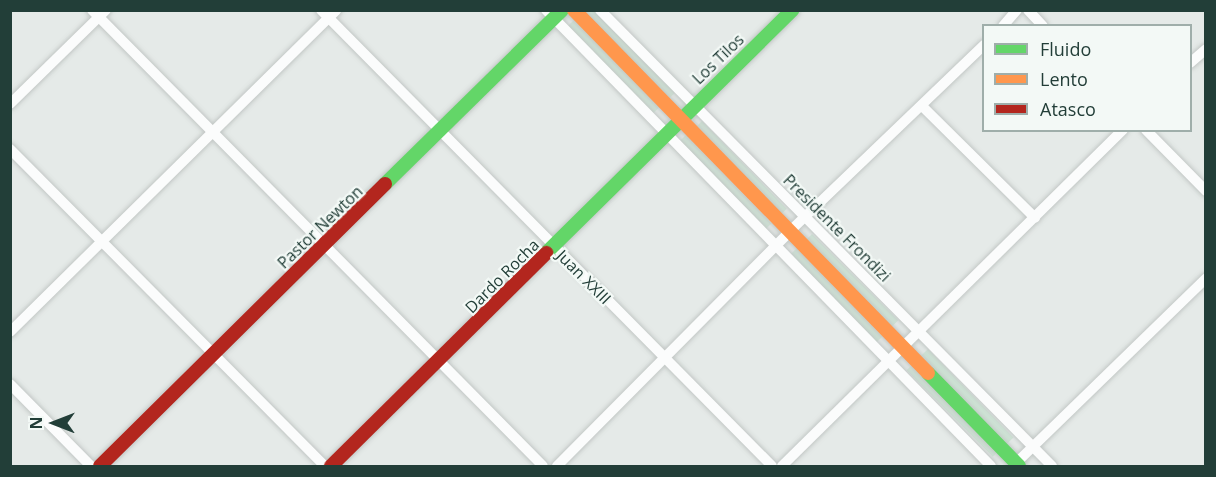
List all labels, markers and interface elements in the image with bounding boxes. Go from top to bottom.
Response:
legend [982,24,1192,132]
street label: Los Tilos [688,30,748,88]
text: Fluido [1040,37,1091,61]
text: Lento [1040,67,1088,91]
text: Atasco [1040,97,1096,121]
street label: Presidente Frondizi [779,170,895,286]
street label: Pastor Newton [274,182,366,272]
street label: Dardo Rocha [461,235,543,317]
street label: Juan XXIII [553,246,615,308]
north arrow [24,393,84,453]
text: N [25,417,47,430]

